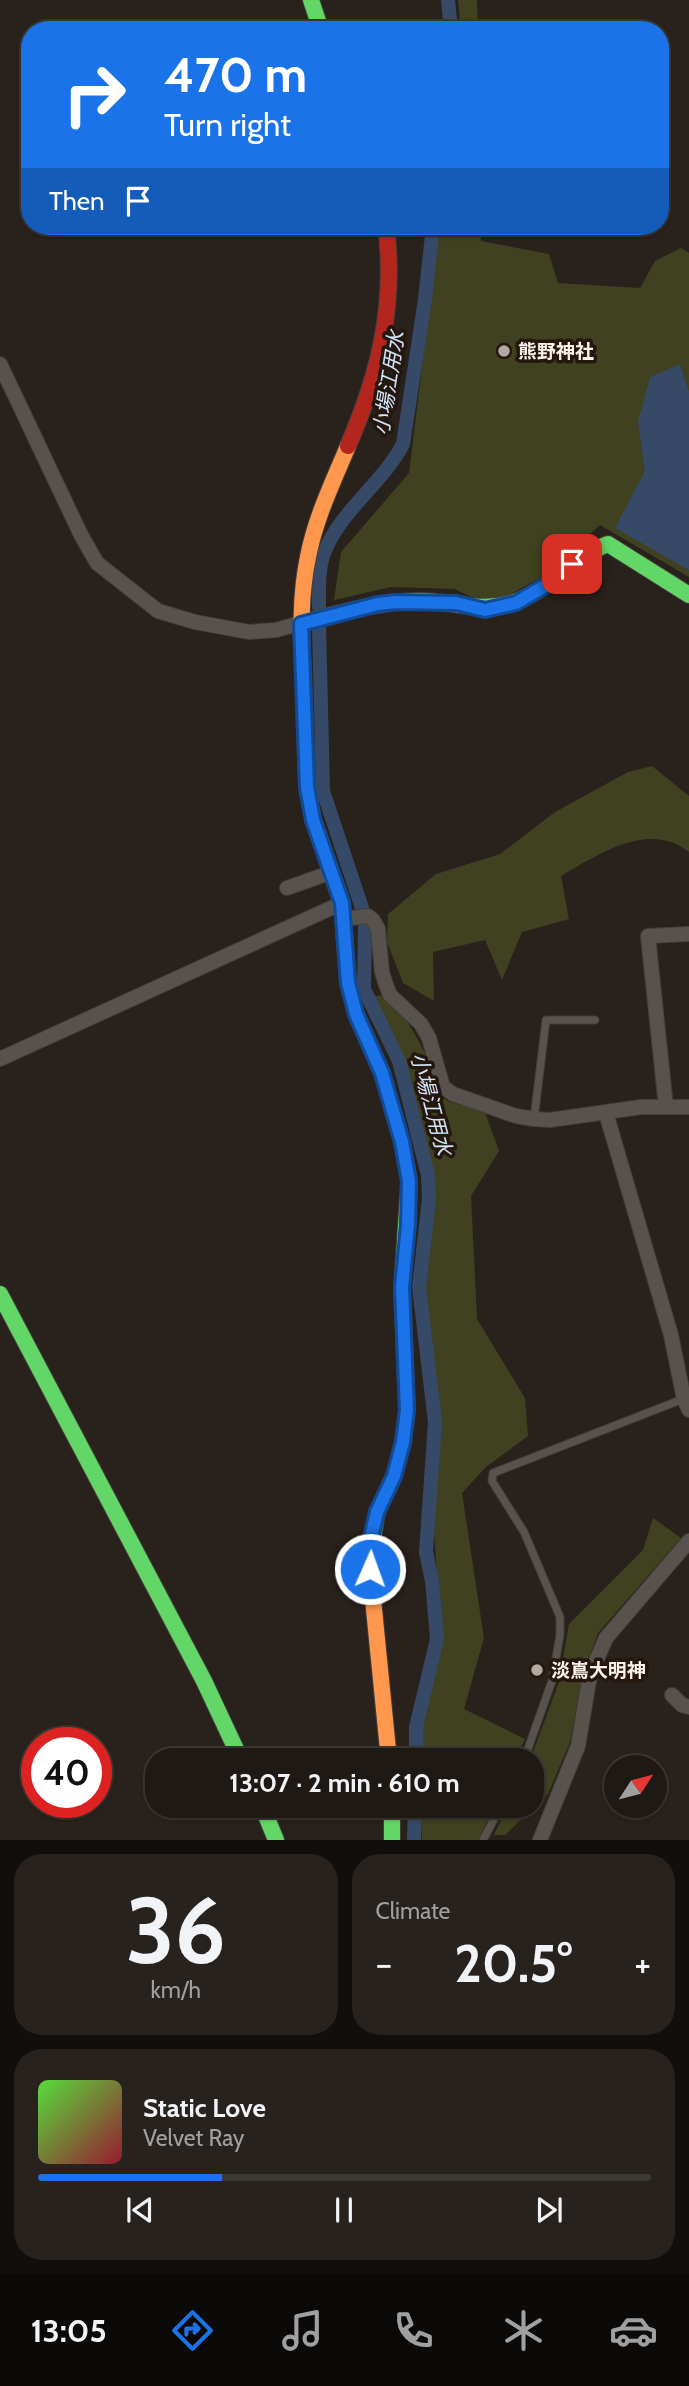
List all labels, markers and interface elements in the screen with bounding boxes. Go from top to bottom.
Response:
text: 470 m [164,45,307,104]
icon: right [49,49,140,140]
text: Turn right [164,105,291,144]
icon: arrive [119,182,157,220]
text: Then [49,185,105,217]
water label: 小場江用水 [368,327,409,437]
place label: 熊野神社 [518,340,594,363]
marker: 熊野神社 [496,343,512,359]
pin [542,534,602,594]
icon: arrive [553,545,591,583]
water label: 小場江用水 [406,1050,458,1160]
position arrow [333,1532,407,1606]
place label: 淡嶌大明神 [551,1659,646,1682]
marker: 淡嶌大明神 [529,1662,545,1678]
speed limit sign: 40 [21,1727,112,1818]
north arrow [604,1755,667,1818]
map controls [604,1755,667,1818]
text: 13:07 · 2 min · 610 m [229,1767,460,1799]
text: 36 [126,1875,226,1986]
text: Climate [376,1897,450,1925]
text: 20.5° [454,1932,572,1995]
text: − [376,1940,392,1987]
text: + [634,1940,651,1987]
text: km/h [151,1976,201,2004]
text: Static Love [143,2092,266,2124]
text: Velvet Ray [143,2124,244,2152]
icon: previous [121,2191,159,2229]
icon: pause [325,2191,363,2229]
icon: next [530,2191,568,2229]
icon: directions [168,2306,217,2355]
icon: music [278,2306,327,2355]
icon: phone [389,2306,438,2355]
icon: climate [499,2306,548,2355]
icon: car [609,2306,658,2355]
text: 13:05 [31,2311,107,2350]

